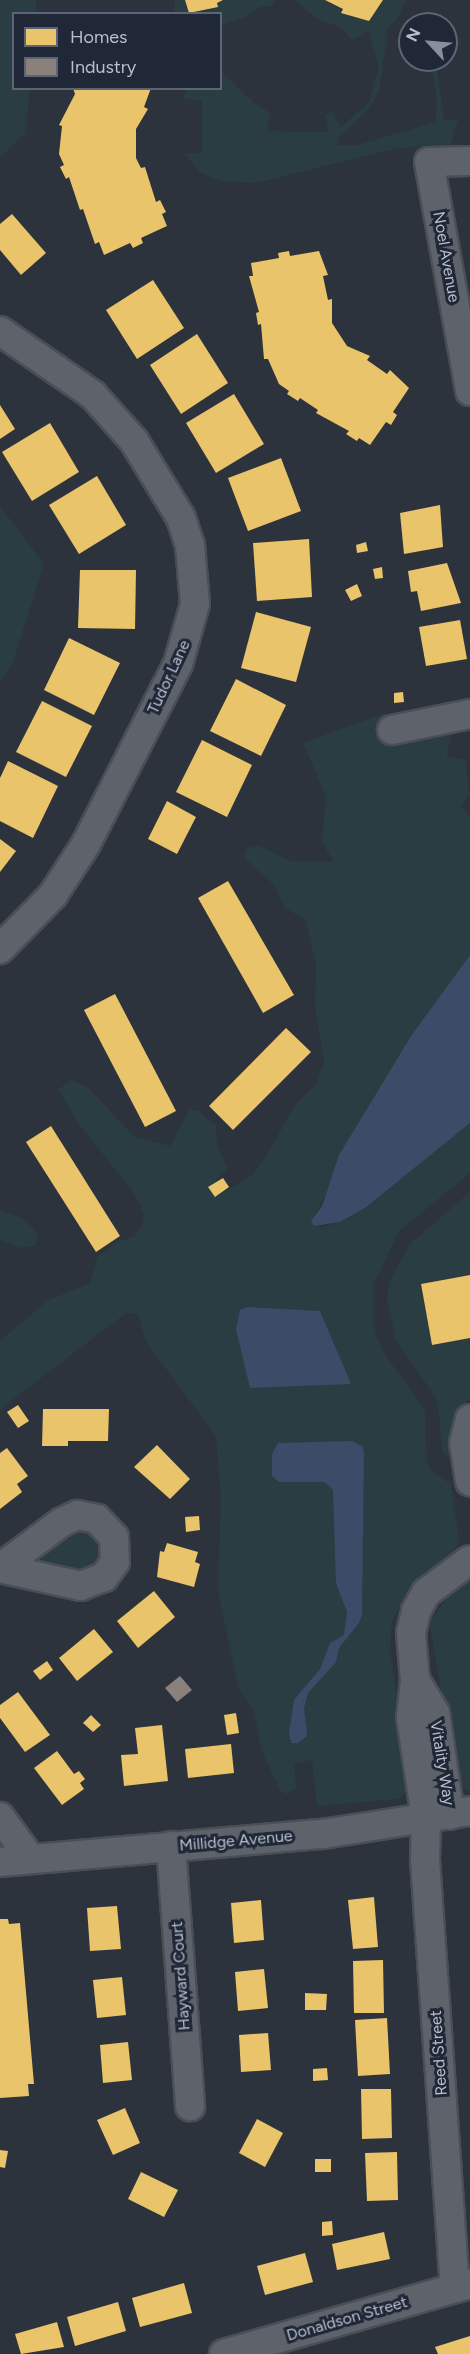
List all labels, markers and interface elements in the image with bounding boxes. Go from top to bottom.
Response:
legend [12,12,222,90]
north arrow [398,12,458,72]
text: N [402,25,424,44]
text: Homes [70,26,128,48]
text: Industry [70,56,136,78]
street label: Noel Avenue [429,210,463,304]
street label: Tudor Lane [144,637,194,717]
street label: Vitality Way [426,1719,458,1807]
street label: Millidge Avenue [179,1826,293,1856]
street label: Hayward Court [168,1921,194,2031]
street label: Reed Street [426,2010,452,2096]
street label: Donaldson Street [284,2293,410,2345]

